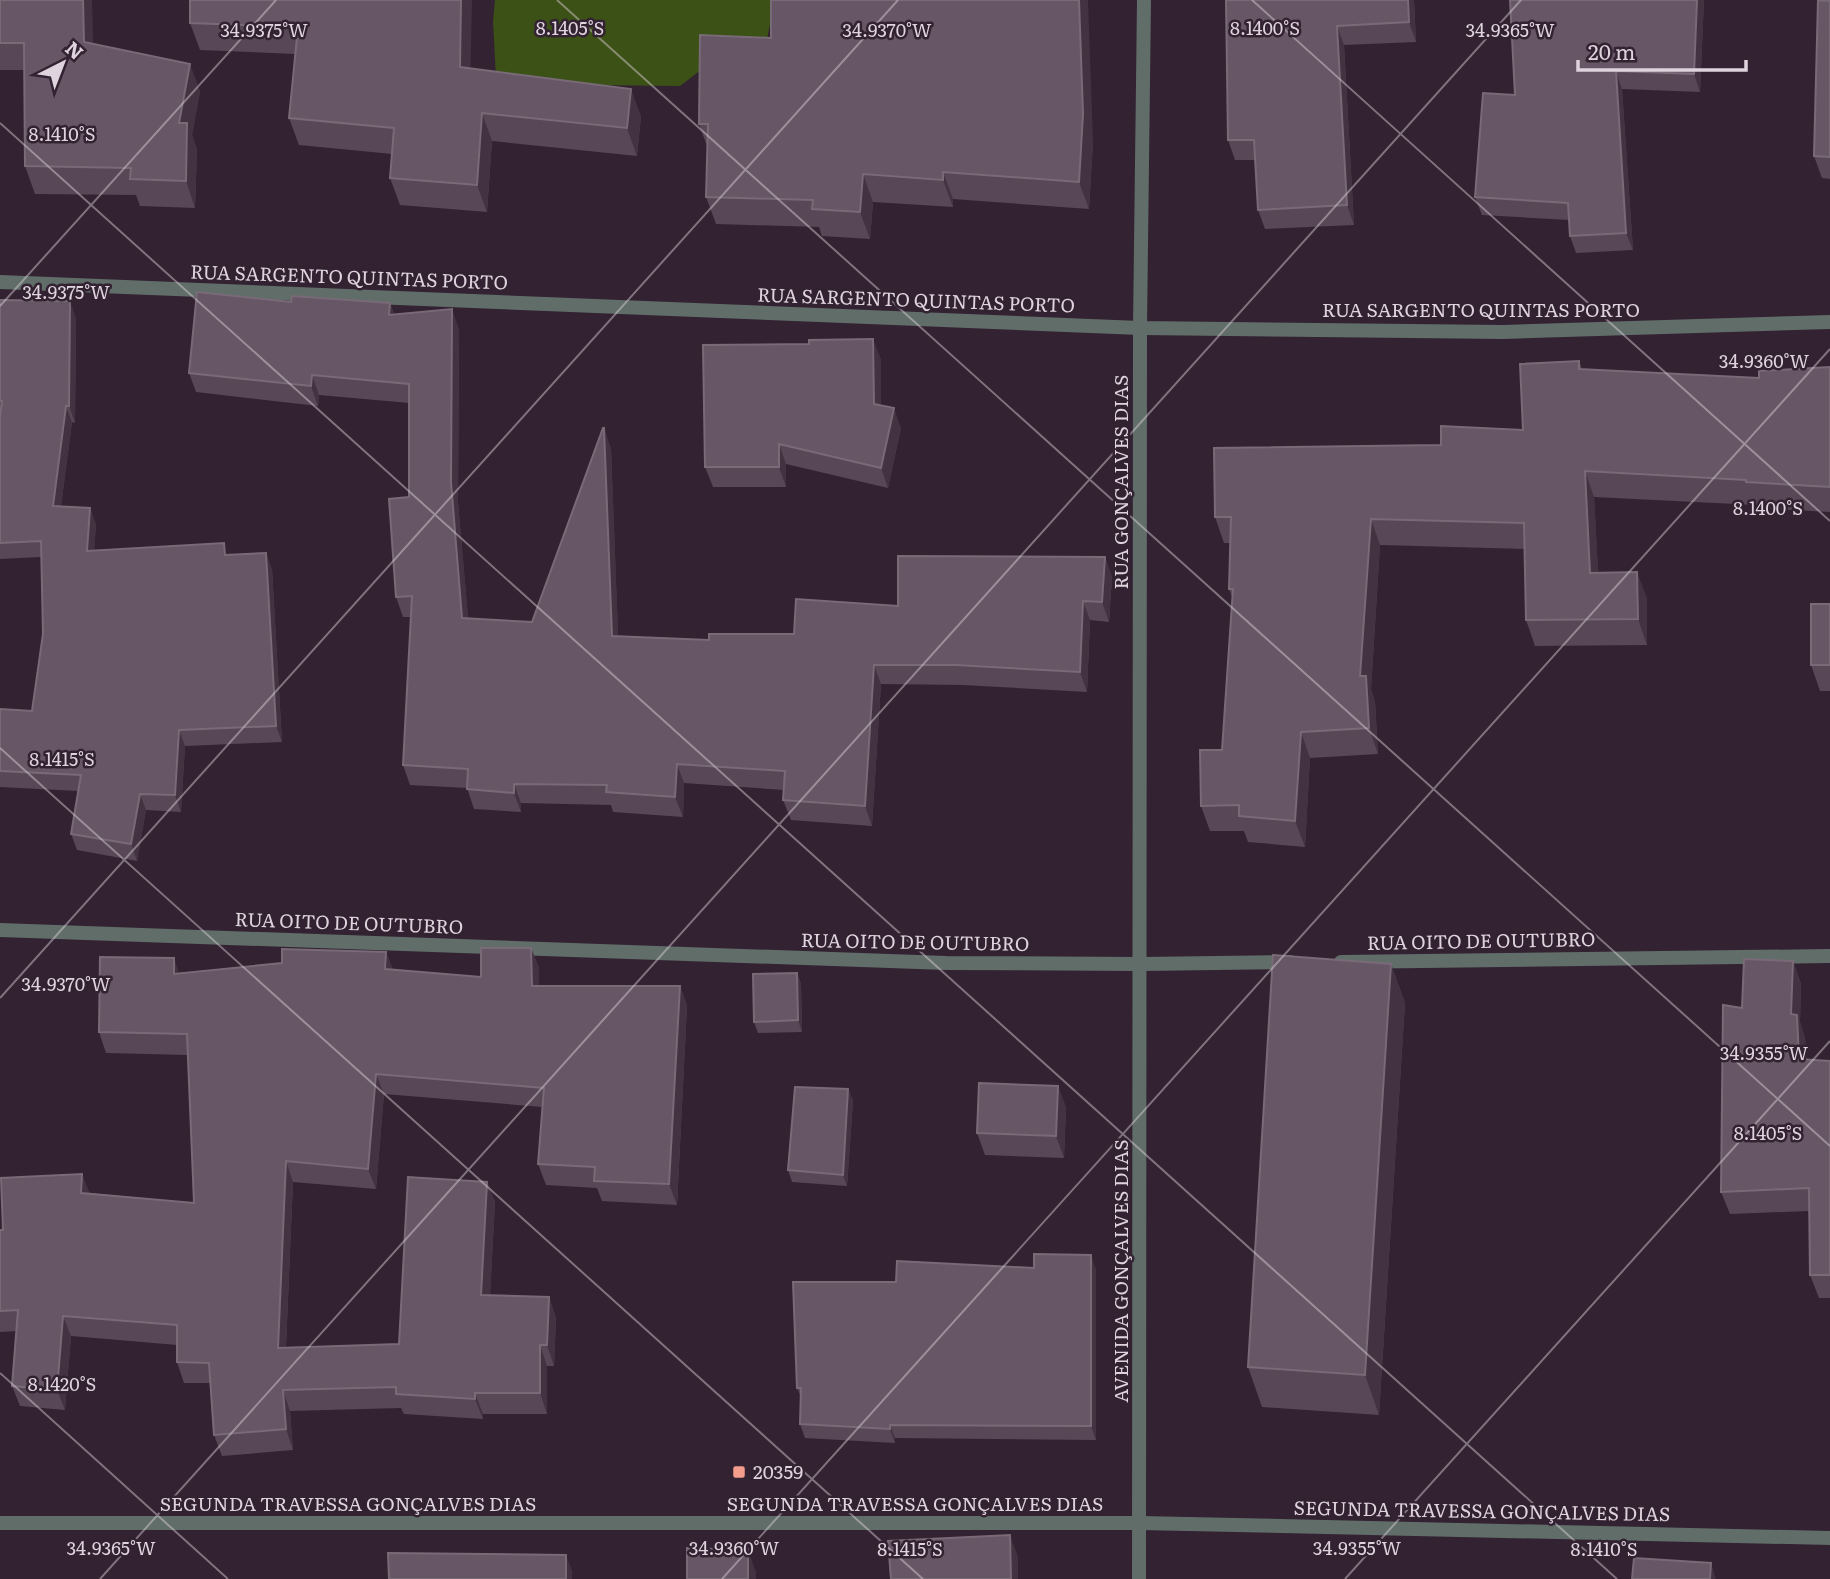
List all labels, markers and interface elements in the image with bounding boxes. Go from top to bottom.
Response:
text: 8.1405°S [536,14,604,41]
text: 8.1400°S [1230,14,1300,41]
text: 34.9375°W [220,16,308,43]
text: 34.9370°W [842,16,932,43]
text: 34.9365°W [1465,16,1555,43]
north arrow [28,28,98,98]
scale bar [1578,28,1746,72]
text: N [60,34,90,65]
text: 20 m [1588,35,1635,66]
text: 8.1410°S [29,120,95,147]
street label: RUA SARGENTO QUINTAS PORTO [190,256,508,296]
text: 34.9375°W [22,278,110,305]
street label: RUA SARGENTO QUINTAS PORTO [757,279,1075,319]
street label: RUA SARGENTO QUINTAS PORTO [1322,295,1640,323]
text: 34.9360°W [1719,347,1810,374]
street label: RUA GONÇALVES DIAS [1106,375,1134,589]
text: 8.1400°S [1733,494,1803,521]
text: 8.1415°S [29,745,95,772]
street label: RUA OITO DE OUTUBRO [234,904,464,940]
street label: RUA OITO DE OUTUBRO [1367,924,1595,956]
street label: RUA OITO DE OUTUBRO [801,925,1029,957]
text: 34.9370°W [21,970,111,997]
text: 34.9355°W [1720,1039,1809,1066]
text: 8.1405°S [1734,1119,1802,1146]
street label: AVENIDA GONÇALVES DIAS [1106,1139,1134,1403]
text: 8.1420°S [28,1370,96,1397]
place label: 20359 [753,1457,803,1485]
marker: 20359 [731,1464,747,1480]
street label: SEGUNDA TRAVESSA GONÇALVES DIAS [160,1489,536,1517]
street label: SEGUNDA TRAVESSA GONÇALVES DIAS [727,1489,1103,1517]
street label: SEGUNDA TRAVESSA GONÇALVES DIAS [1293,1493,1671,1527]
text: 34.9365°W [66,1534,156,1561]
text: 34.9360°W [689,1534,780,1561]
text: 34.9355°W [1313,1534,1402,1561]
text: 8.1415°S [877,1535,943,1562]
text: 8.1410°S [1571,1535,1637,1562]

